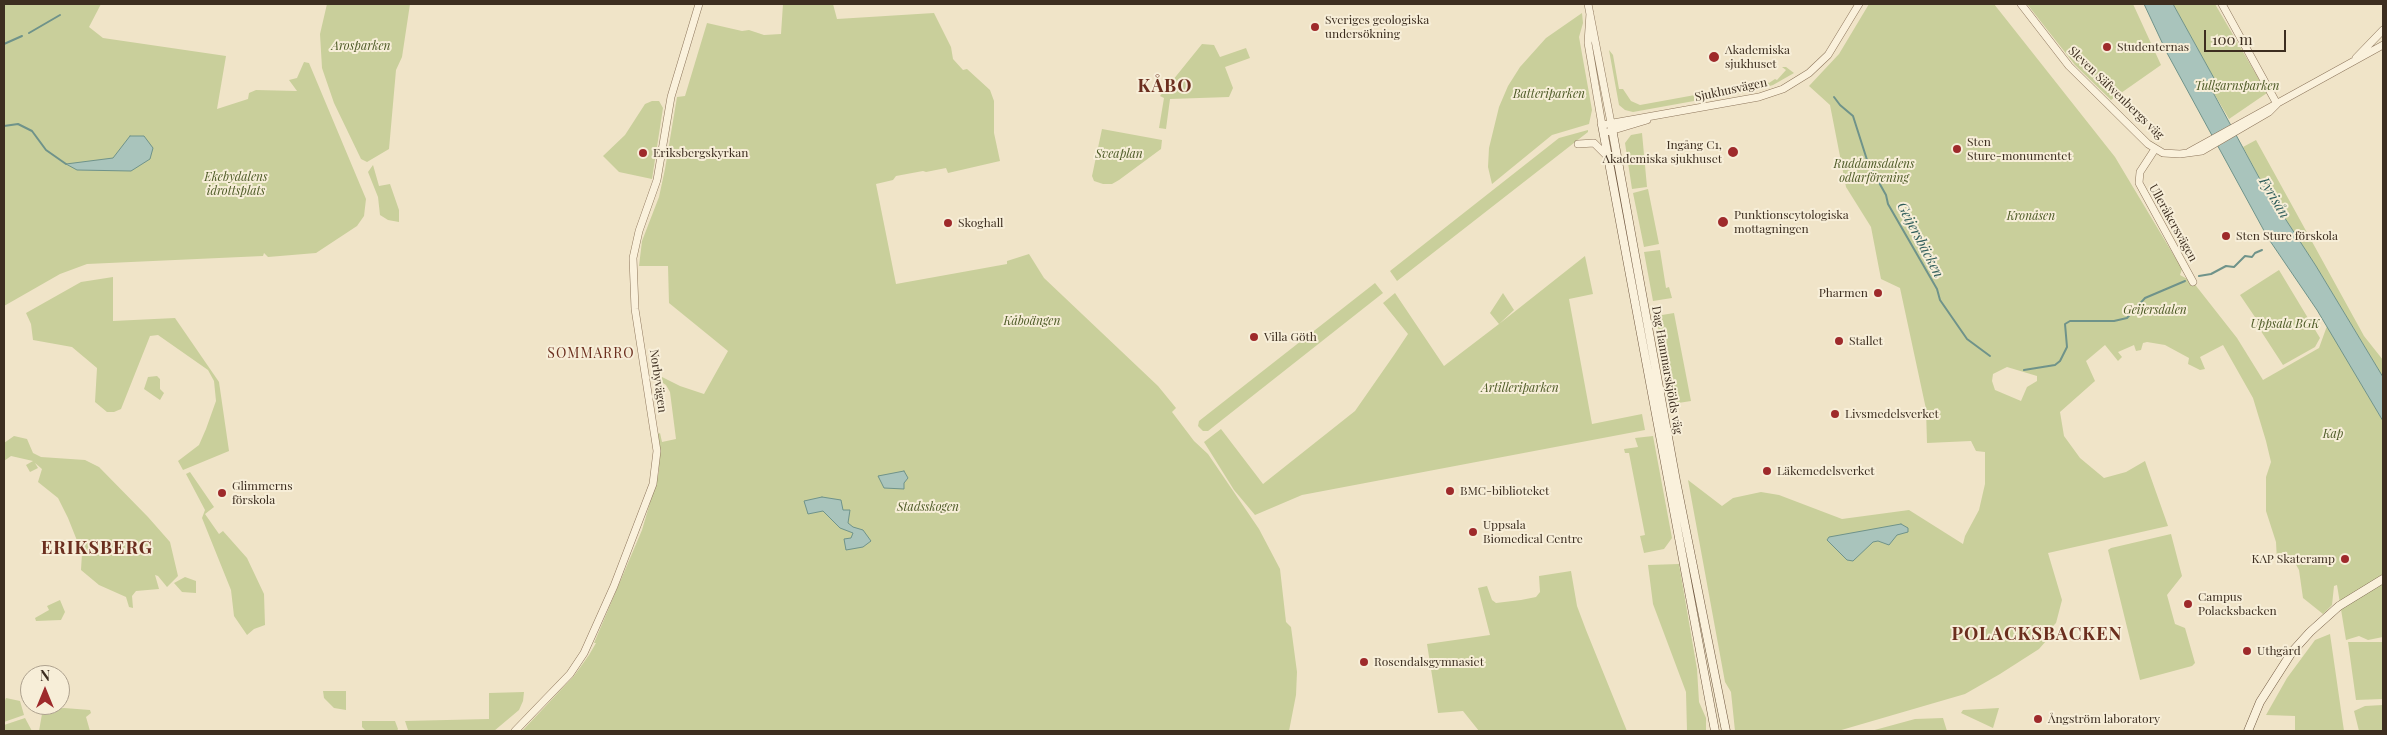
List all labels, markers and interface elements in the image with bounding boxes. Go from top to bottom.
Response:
place label: Sveriges geologiska undersökning [1325,13,1429,41]
scale bar [2207,20,2290,52]
marker: Sveriges geologiska undersökning [1309,21,1321,33]
text: 100 m [2212,29,2253,49]
park label: Arosparken [331,39,391,53]
place label: Studenternas [2117,40,2189,54]
marker: Studenternas [2101,41,2113,53]
place label: Akademiska sjukhuset [1725,43,1790,71]
street label: Sleven Säfwenbergs väg [2065,44,2167,142]
marker: Akademiska sjukhuset [1707,50,1721,64]
district label: KÅBO [1137,75,1193,97]
street label: Sjukhusvägen [1694,75,1768,105]
park label: Tullgarnsparken [2195,79,2279,93]
park label: Batteriparken [1513,87,1585,101]
place label: Sten Sture-monumentet [1967,135,2072,163]
place label: Ingång C1, Akademiska sjukhuset [1602,138,1722,166]
marker: Sten Sture-monumentet [1951,143,1963,155]
marker: Ingång C1, Akademiska sjukhuset [1726,145,1740,159]
place label: Eriksbergskyrkan [653,146,748,160]
marker: Eriksbergskyrkan [637,147,649,159]
park label: Sveaplan [1095,147,1143,161]
park label: Ruddamsdalens odlarförening [1833,157,1915,185]
park label: Ekebydalens idrottsplats [204,170,268,198]
water label: Fyrisån [2255,174,2293,222]
street label: Ulleråkersvägen [2146,182,2200,264]
water label: Geijersbäcken [1893,199,1947,281]
place label: Punktionscytologiska mottagningen [1734,208,1849,236]
park label: Kronåsen [2007,209,2055,223]
marker: Punktionscytologiska mottagningen [1716,215,1730,229]
place label: Skoghall [958,216,1004,230]
marker: Skoghall [942,217,954,229]
place label: Sten Sture förskola [2236,229,2338,243]
marker: Sten Sture förskola [2220,230,2232,242]
place label: Pharmen [1819,286,1868,300]
marker: Pharmen [1872,287,1884,299]
park label: Geijersdalen [2123,303,2187,317]
street label: Dag Hammarskjölds väg [1649,305,1685,435]
park label: Kåboängen [1004,314,1060,328]
park label: Uppsala BGK [2251,317,2319,331]
place label: Villa Göth [1264,330,1317,344]
marker: Villa Göth [1248,331,1260,343]
place label: Stallet [1849,334,1883,348]
marker: Stallet [1833,335,1845,347]
district label: SOMMARRO [546,346,636,362]
street label: Norbyvägen [646,348,670,414]
park label: Artilleriparken [1481,381,1559,395]
place label: Livsmedelsverket [1845,407,1939,421]
marker: Livsmedelsverket [1829,408,1841,420]
park label: Kap [2323,427,2343,441]
place label: Läkemedelsverket [1777,464,1874,478]
marker: Läkemedelsverket [1761,465,1773,477]
place label: Glimmerns förskola [232,479,293,507]
place label: BMC-biblioteket [1460,484,1549,498]
marker: BMC-biblioteket [1444,485,1456,497]
marker: Glimmerns förskola [216,487,228,499]
park label: Stadsskogen [897,500,959,514]
place label: Uppsala Biomedical Centre [1483,518,1583,546]
marker: Uppsala Biomedical Centre [1467,526,1479,538]
district label: ERIKSBERG [40,537,154,559]
place label: KAP Skateramp [2252,552,2335,566]
marker: KAP Skateramp [2339,553,2351,565]
place label: Campus Polacksbacken [2198,590,2277,618]
marker: Campus Polacksbacken [2182,598,2194,610]
district label: POLACKSBACKEN [1950,623,2124,645]
place label: Uthgård [2257,644,2301,658]
marker: Uthgård [2241,645,2253,657]
place label: Rosendalsgymnasiet [1374,655,1484,669]
marker: Rosendalsgymnasiet [1358,656,1370,668]
north arrow [20,665,70,715]
text: N [40,666,50,685]
place label: Ångström laboratory [2048,712,2160,726]
marker: Ångström laboratory [2032,713,2044,725]

